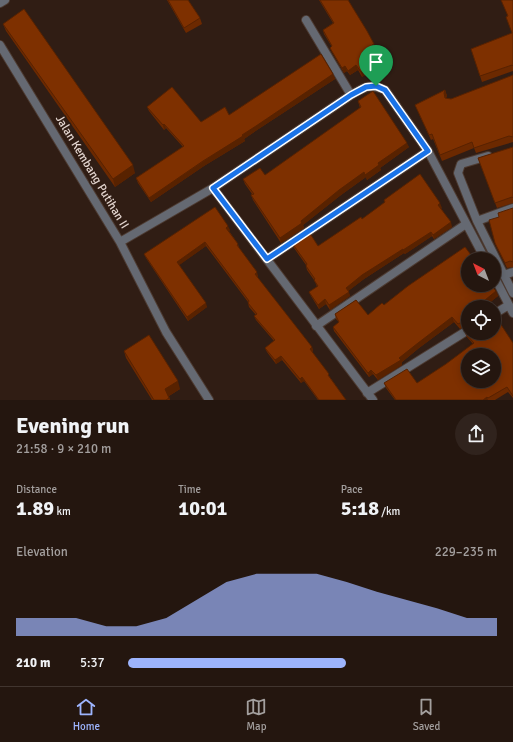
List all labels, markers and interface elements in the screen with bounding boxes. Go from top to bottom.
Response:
pin [359,45,393,86]
icon: arrive [365,51,387,73]
street label: Jalan Kembang Putihan II [52,112,132,232]
north arrow [461,252,501,292]
map controls [461,252,501,388]
button: locate [461,300,501,340]
button: layers [461,348,501,388]
text: Evening run [16,412,130,439]
button: share [455,413,497,455]
text: 21:58 · 9 × 210 m [16,441,111,457]
text: Distance [16,483,57,496]
text: Time [178,483,201,496]
text: Pace [341,483,363,496]
text: 1.89 [16,496,54,521]
text: 10:01 [178,496,227,521]
text: 5:18 [341,496,379,521]
text: km [54,505,71,518]
text: /km [379,505,400,518]
text: Elevation [16,544,68,560]
text: 229–235 m [435,544,497,560]
text: 210 m [16,655,50,671]
text: 5:37 [80,655,105,671]
tab: Home [73,696,100,733]
tab: Map [245,696,267,733]
tab: Saved [413,696,440,733]

